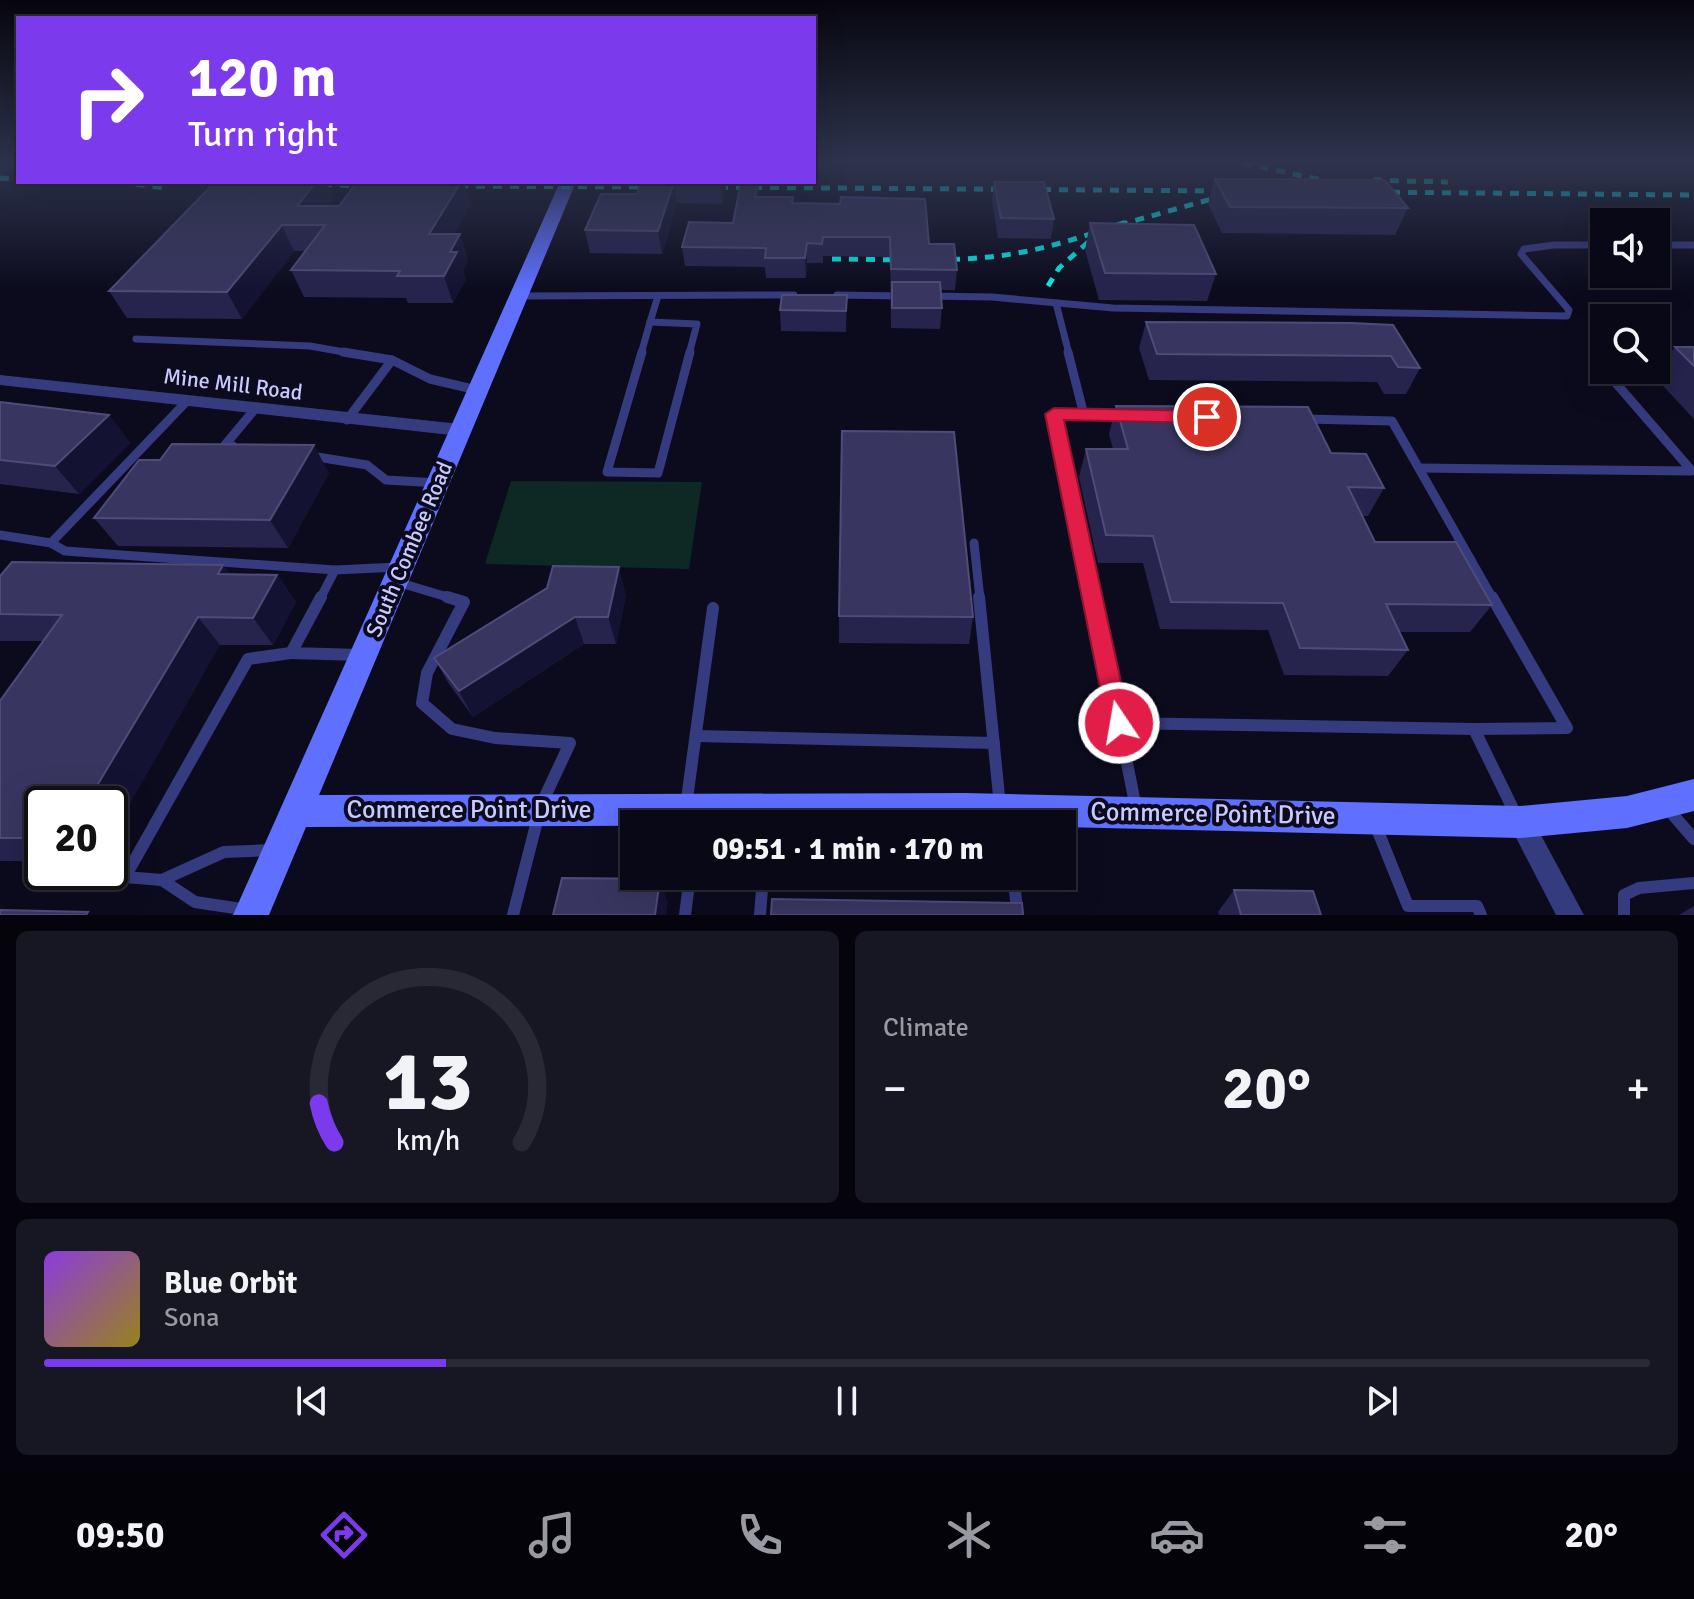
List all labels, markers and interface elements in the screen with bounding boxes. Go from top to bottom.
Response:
text: 120 m [188,43,336,112]
icon: right [56,48,160,152]
text: Turn right [188,112,338,157]
map controls [1590,208,1670,384]
button: sound [1590,208,1670,288]
button: search [1590,304,1670,384]
street label: Mine Mill Road [162,362,304,406]
pin [1173,383,1241,451]
icon: arrive [1185,395,1229,439]
street label: South Combee Road [360,457,458,641]
position arrow [1077,681,1161,765]
speed limit sign: 20 [24,786,128,890]
street label: Commerce Point Drive [346,794,592,826]
street label: Commerce Point Drive [1090,796,1336,832]
text: 09:51 · 1 min · 170 m [712,831,984,868]
text: Climate [883,1012,969,1044]
text: 13 [383,1031,472,1133]
text: 20° [1222,1052,1311,1126]
text: − [883,1062,907,1116]
text: + [1626,1062,1650,1116]
text: km/h [395,1123,460,1158]
text: Blue Orbit [164,1265,297,1302]
text: Sona [164,1302,219,1334]
icon: previous [290,1379,334,1423]
icon: pause [825,1379,869,1423]
icon: next [1360,1379,1404,1423]
icon: directions [316,1507,372,1563]
icon: music [524,1507,580,1563]
icon: phone [732,1507,788,1563]
icon: climate [941,1507,997,1563]
icon: car [1149,1507,1205,1563]
icon: filters [1357,1507,1413,1563]
text: 09:50 [76,1513,164,1558]
text: 20° [1565,1513,1618,1558]

